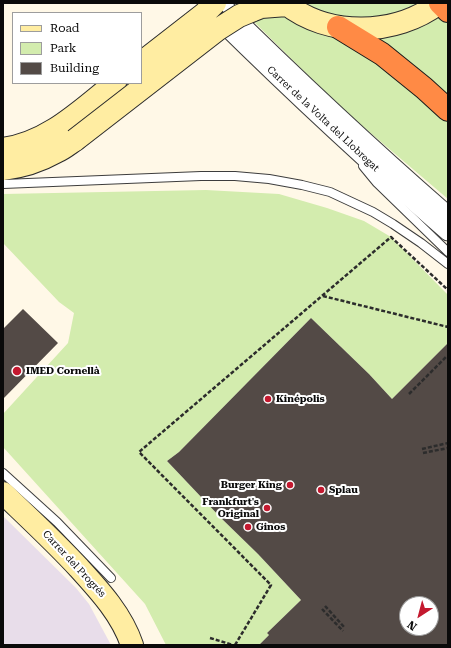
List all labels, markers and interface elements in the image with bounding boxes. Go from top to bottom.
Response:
legend [12,12,142,84]
text: Road [50,21,79,35]
text: Park [50,41,76,55]
text: Building [50,61,99,75]
street label: Carrer de la Volta del Llobregat [264,64,382,174]
marker: IMED Cornellà [11,365,23,377]
place label: IMED Cornellà [26,365,100,377]
place label: Kinépolis [276,393,325,405]
marker: Kinépolis [263,394,273,404]
place label: Burger King [221,479,282,491]
marker: Burger King [285,480,295,490]
place label: Splau [329,484,358,496]
marker: Splau [316,485,326,495]
place label: Frankfurt's Original [202,496,259,520]
marker: Frankfurt's Original [262,503,272,513]
place label: Ginos [256,521,285,533]
marker: Ginos [243,522,253,532]
street label: Carrer del Progrés [40,528,108,600]
north arrow [399,596,439,636]
text: N [405,618,419,633]

